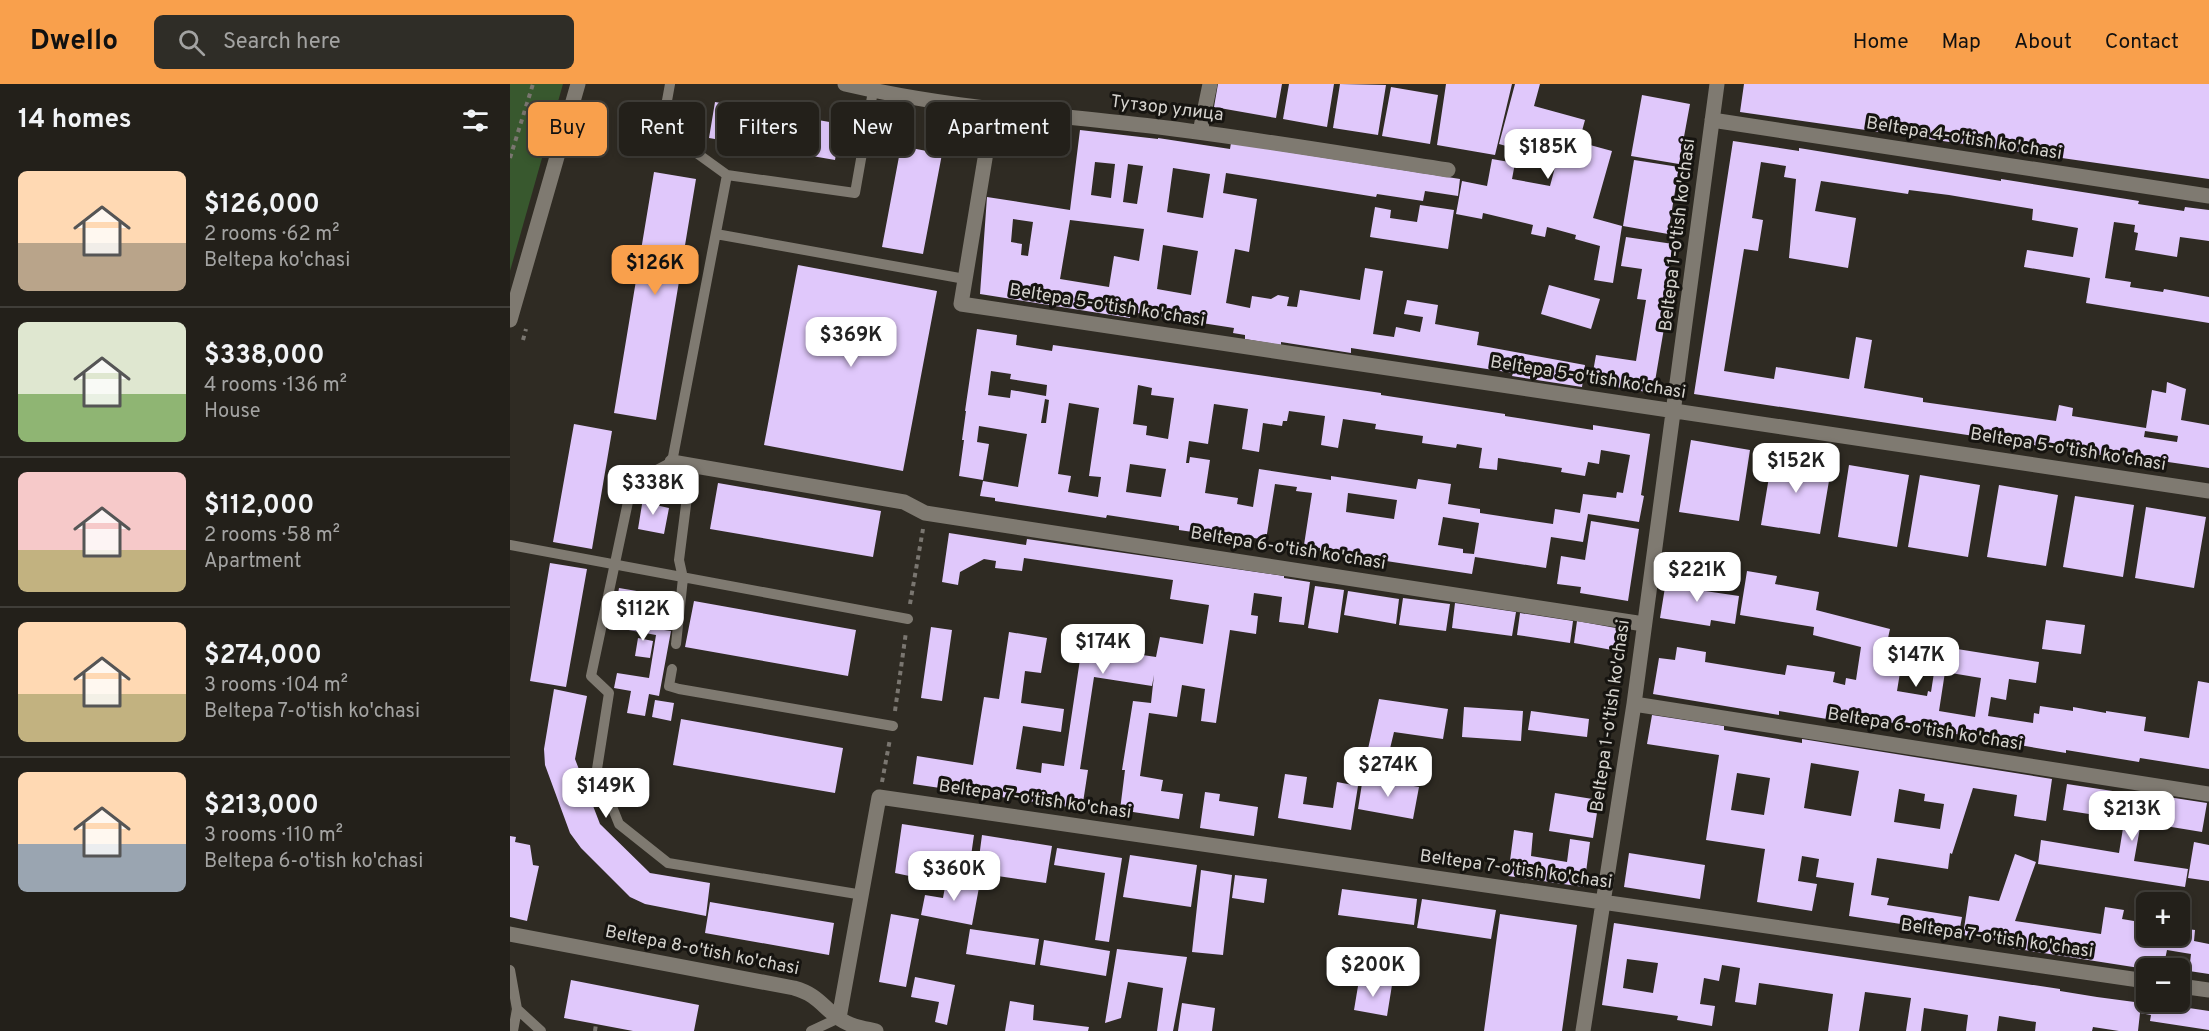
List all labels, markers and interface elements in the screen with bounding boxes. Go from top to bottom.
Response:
search box [154,15,574,69]
text: Dwello [30,24,118,60]
icon: search [175,26,208,59]
text: Search here [223,29,341,56]
text: Home [1853,29,1909,56]
text: Map [1942,29,1981,56]
text: About [2014,29,2072,56]
text: Contact [2105,29,2179,56]
street label: Тутзор улица [1109,91,1225,127]
chip: Buy [528,102,607,156]
chip: Rent [619,102,705,156]
chip: Filters [717,102,819,156]
chip: New [831,102,914,156]
chip: Apartment [926,102,1070,156]
text: 14 homes [18,104,132,137]
icon: filters [459,104,492,137]
street label: Beltepa 4-o'tish ko'chasi [1865,112,2063,166]
pin: $185K [1506,129,1590,180]
text: $185K [1518,135,1578,161]
street label: Beltepa 1-o'tish ko'chasi [1655,137,1701,333]
text: $126,000 [204,189,320,222]
icon: home [66,195,138,267]
text: 2 rooms · 62 m² [204,222,340,248]
pin: $126K [613,245,697,296]
text: Beltepa ko'chasi [204,248,350,274]
text: $126K [626,251,684,277]
street label: Beltepa 5-o'tish ko'chasi [1008,279,1206,333]
pin: $369K [809,317,893,368]
text: $369K [820,323,882,349]
text: $338,000 [204,340,325,373]
icon: home [66,346,138,418]
street label: Beltepa 5-o'tish ko'chasi [1489,351,1687,405]
text: 4 rooms · 136 m² [204,373,347,399]
text: House [204,399,260,425]
street label: Beltepa 5-o'tish ko'chasi [1969,423,2167,477]
pin: $152K [1754,443,1838,494]
text: $152K [1767,449,1825,475]
pin: $338K [611,465,695,516]
text: $338K [622,471,684,497]
text: $112,000 [204,490,314,523]
icon: home [66,496,138,568]
street label: Beltepa 6-o'tish ko'chasi [1189,522,1387,576]
text: 2 rooms · 58 m² [204,523,340,549]
text: Apartment [204,549,302,575]
pin: $221K [1655,552,1739,603]
text: $221K [1668,558,1726,584]
pin: $112K [601,591,685,642]
text: $112K [616,597,670,623]
street label: Beltepa 1-o'tish ko'chasi [1586,618,1636,814]
pin: $174K [1061,624,1145,675]
text: $174K [1075,630,1131,656]
pin: $147K [1874,637,1958,688]
text: $274,000 [204,640,322,673]
text: $147K [1887,643,1945,669]
icon: home [66,646,138,718]
text: 3 rooms · 104 m² [204,673,348,699]
text: Beltepa 7-o'tish ko'chasi [204,699,420,725]
street label: Beltepa 6-o'tish ko'chasi [1826,703,2024,757]
pin: $274K [1346,747,1430,798]
text: $274K [1358,753,1418,779]
pin: $149K [564,768,648,819]
text: $149K [576,774,636,800]
street label: Beltepa 7-o'tish ko'chasi [937,775,1133,825]
text: $213,000 [204,790,319,823]
pin: $213K [2090,791,2174,842]
icon: home [66,796,138,868]
text: $213K [2103,797,2161,823]
text: 3 rooms · 110 m² [204,823,343,849]
street label: Beltepa 7-o'tish ko'chasi [1418,845,1614,895]
text: Beltepa 6-o'tish ko'chasi [204,849,423,875]
pin: $360K [912,851,996,902]
text: $360K [922,857,986,883]
map controls [2136,892,2190,1012]
button: + [2136,892,2190,946]
street label: Beltepa 7-o'tish ko'chasi [1899,914,2095,964]
street label: Beltepa 8-o'tish ko'chasi [603,921,801,981]
pin: $200K [1331,947,1415,998]
text: $200K [1341,953,1405,979]
button: − [2136,958,2190,1012]

